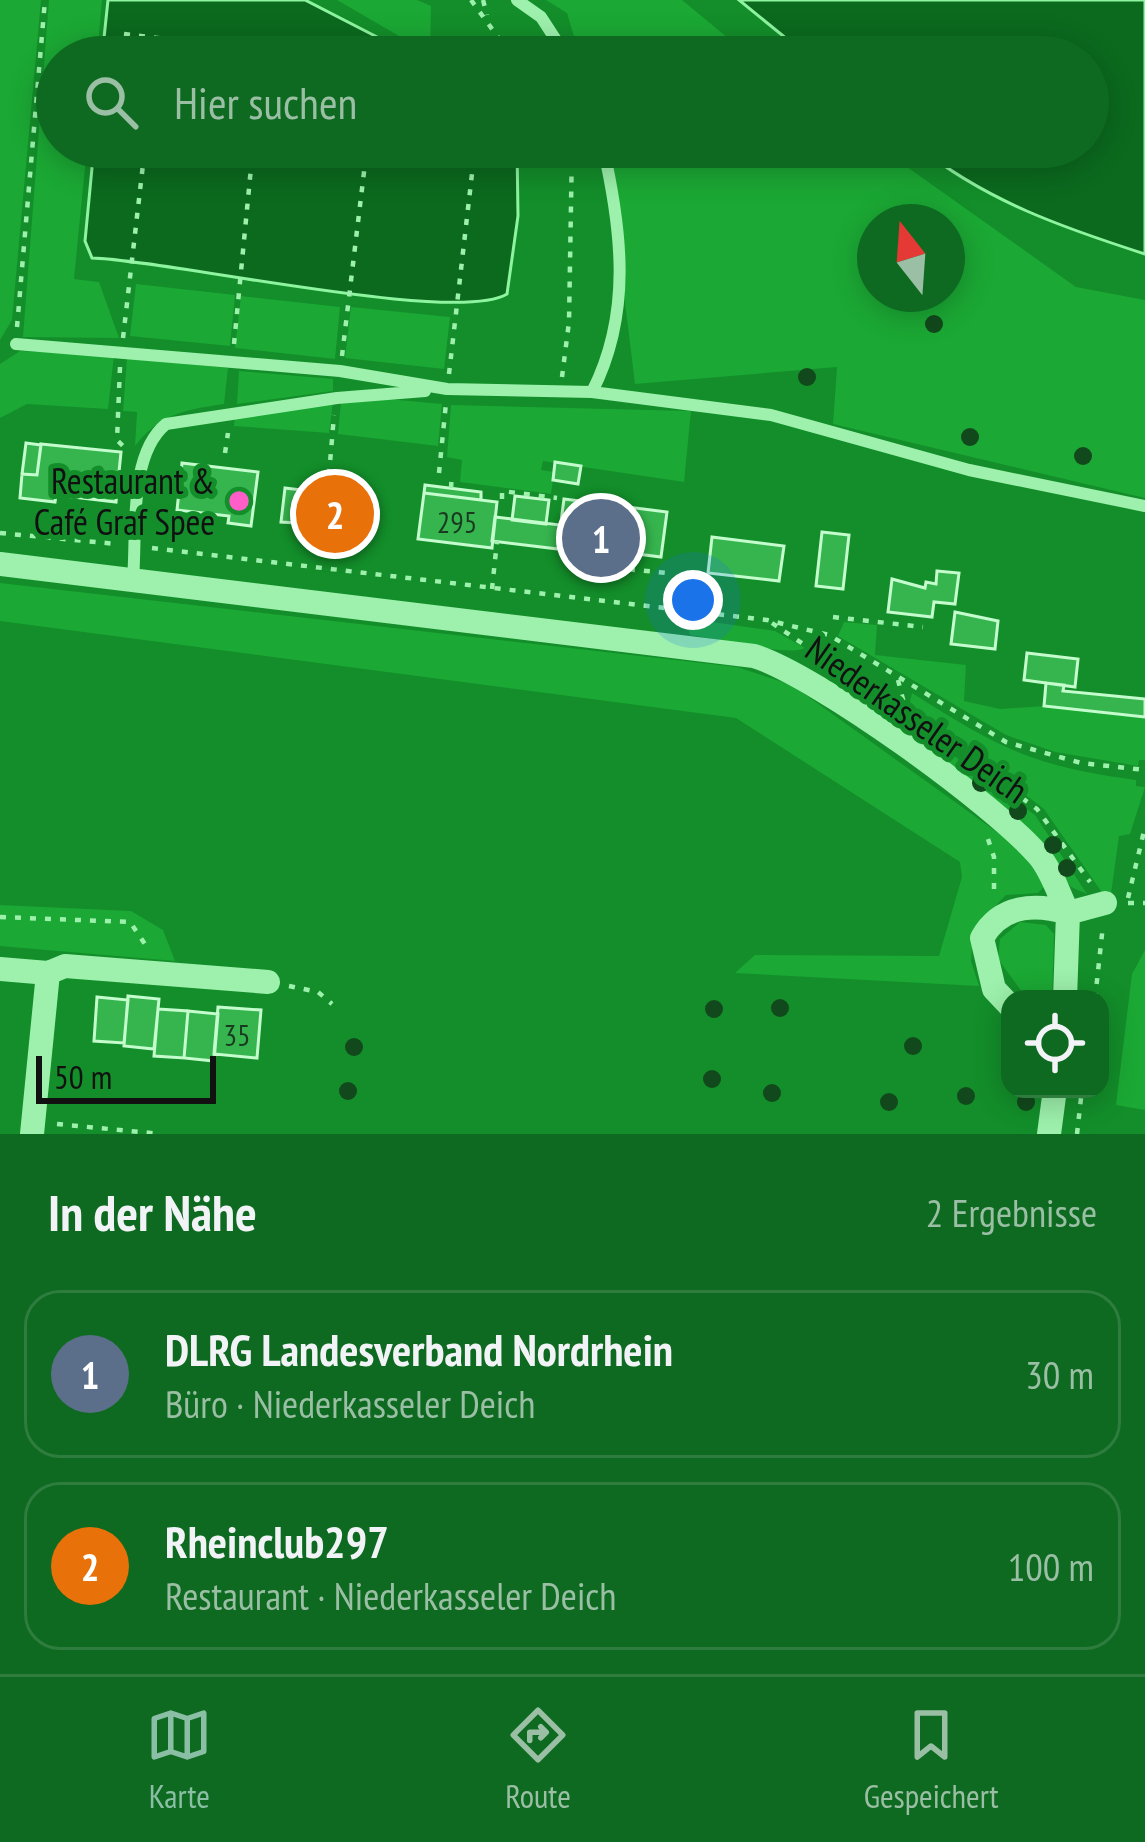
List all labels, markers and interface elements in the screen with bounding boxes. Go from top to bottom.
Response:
search box [36,36,1109,168]
icon: search [78,69,144,135]
text: Hier suchen [174,73,357,131]
north arrow [857,204,965,312]
place label: Restaurant & Café Graf Spee [34,457,215,545]
pin: 2 [296,469,374,559]
marker: Restaurant & Café Graf Spee [226,488,252,514]
pin: 1 [562,493,640,583]
house number: 295 [437,502,477,541]
your location [663,570,723,630]
street label: Niederkasseler Deich [797,625,1037,813]
map controls [1001,990,1109,1098]
button: locate [1001,990,1109,1098]
house number: 35 [224,1015,251,1054]
scale bar [36,1050,216,1103]
text: 50 m [54,1055,112,1098]
text: In der Nähe [48,1179,257,1245]
text: 2 Ergebnisse [926,1187,1097,1238]
text: DLRG Landesverband Nordrhein [165,1320,673,1378]
text: 1 [81,1349,99,1400]
text: 30 m [1025,1349,1094,1400]
text: Büro · Niederkasseler Deich [165,1378,535,1429]
text: Rheinclub297 [165,1512,389,1570]
text: 2 [81,1541,99,1592]
text: 100 m [1008,1541,1094,1592]
text: Restaurant · Niederkasseler Deich [165,1570,616,1621]
tab: Karte [146,1702,212,1817]
tab: Route [505,1702,571,1817]
tab: Gespeichert [864,1702,999,1817]

